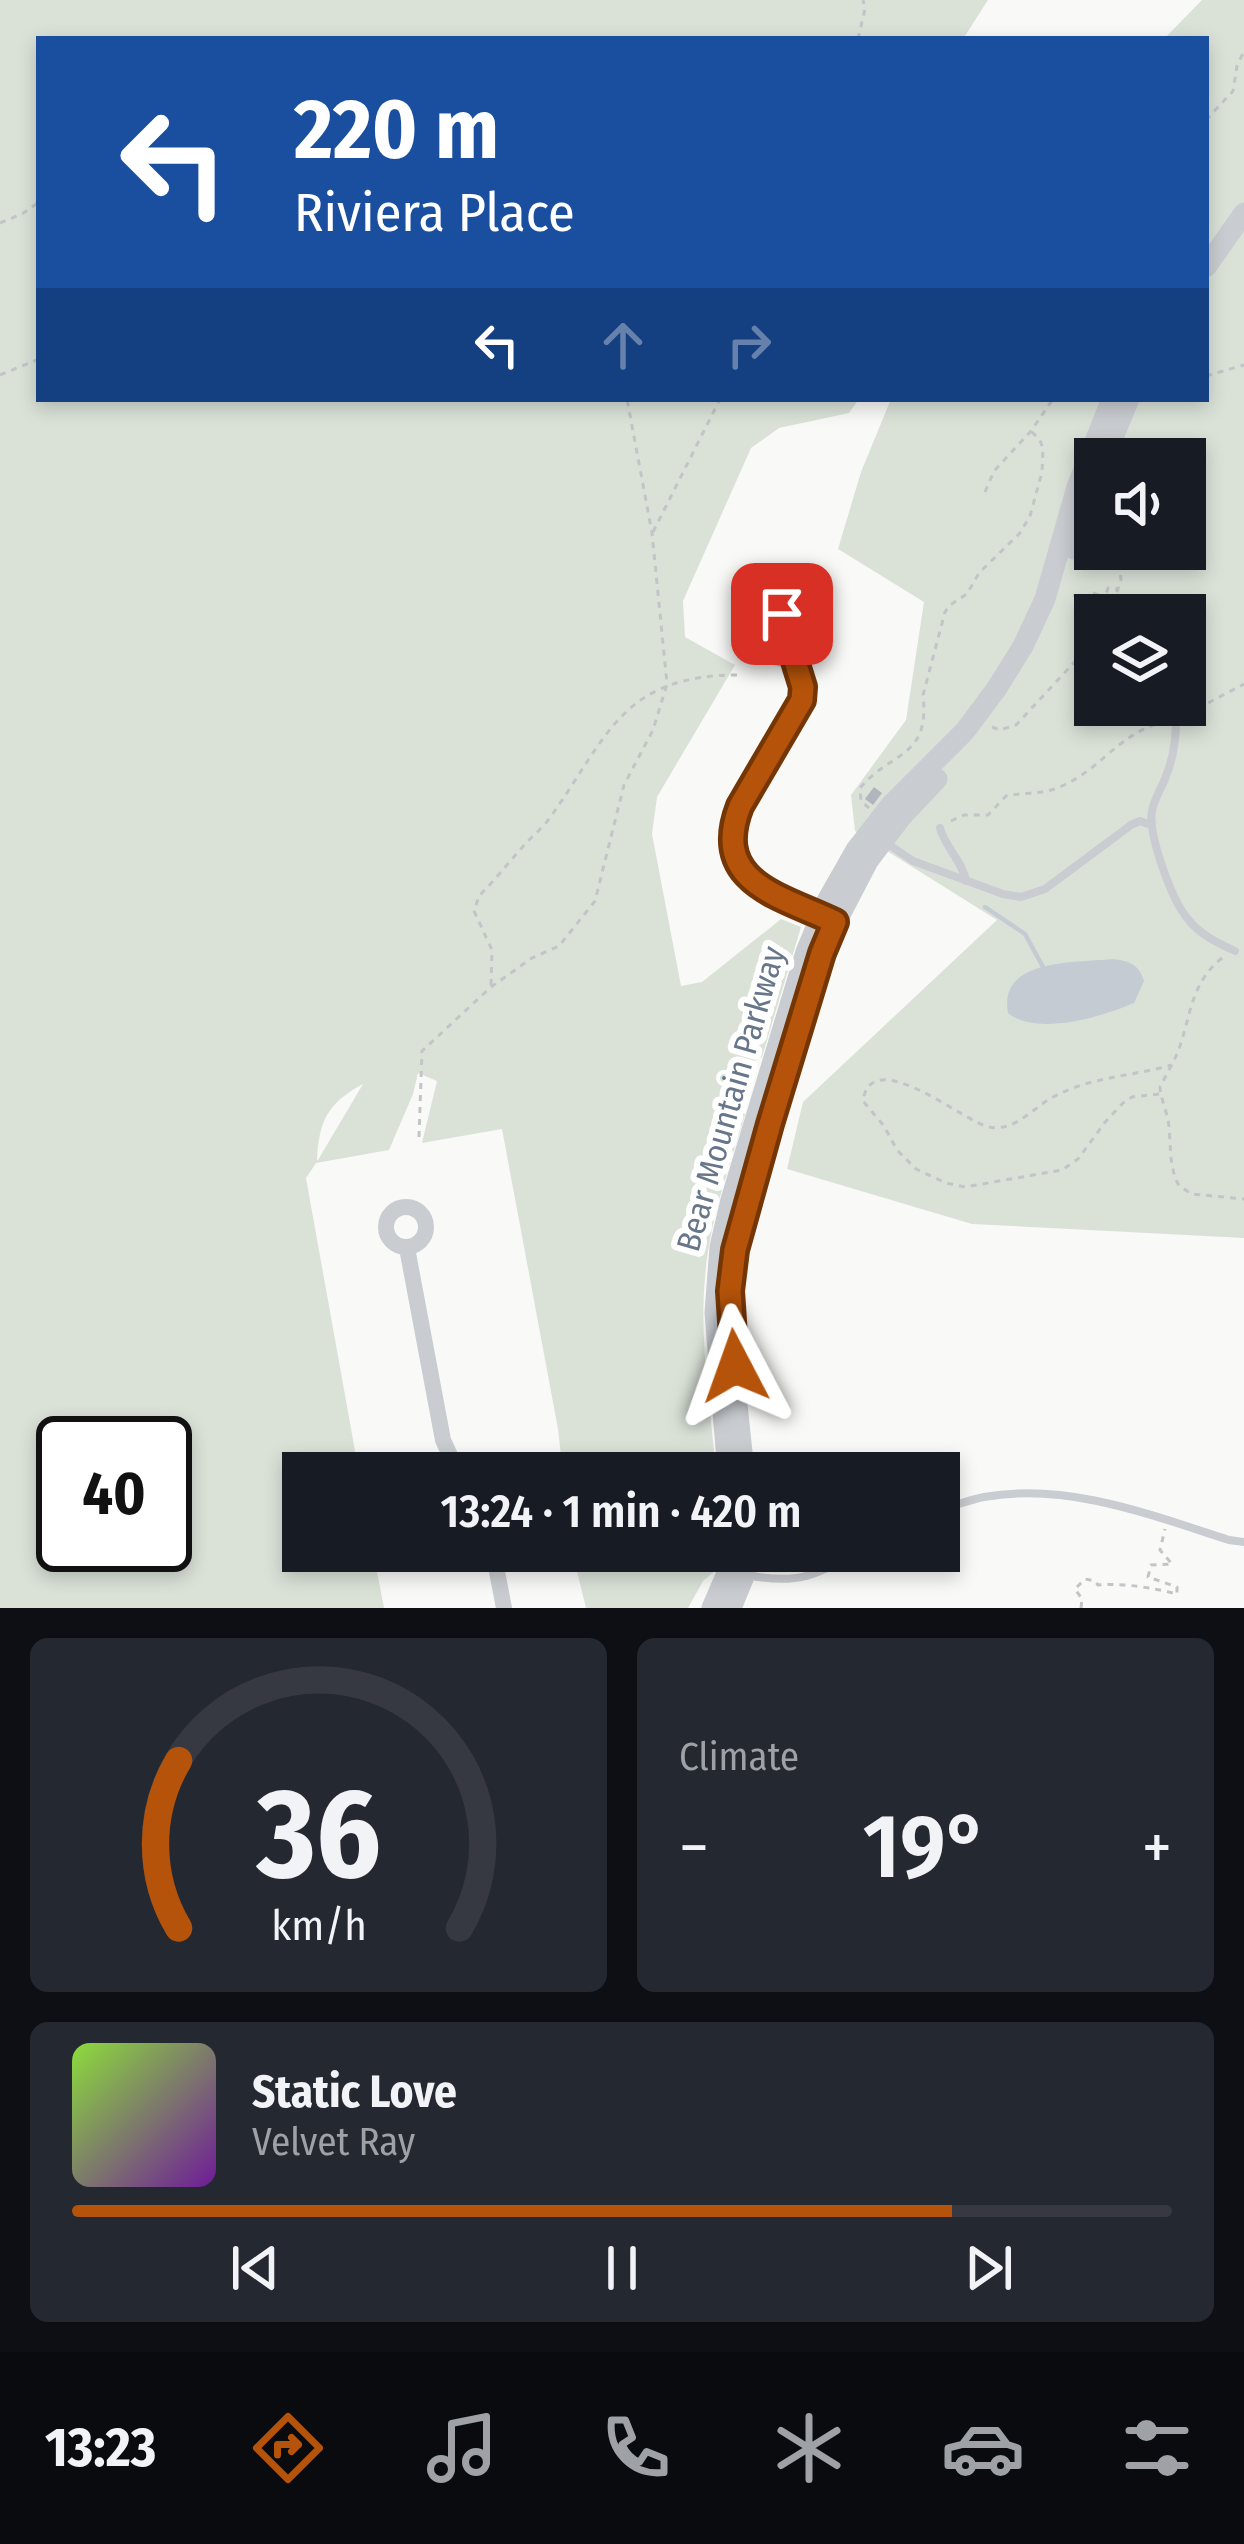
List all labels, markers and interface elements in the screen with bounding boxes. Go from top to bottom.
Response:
text: 220 m [294,79,499,180]
icon: left [96,84,252,240]
text: Riviera Place [294,181,575,245]
icon: left [464,312,530,378]
icon: ahead [590,312,656,378]
icon: right [716,312,782,378]
map controls [1074,438,1206,726]
button: sound [1074,438,1206,570]
pin [731,563,833,665]
icon: arrive [749,581,815,647]
button: layers [1074,594,1206,726]
street label: Bear Mountain Parkway [668,942,794,1256]
position arrow [672,1303,798,1429]
speed limit sign: 40 [36,1416,192,1572]
text: 13:24 · 1 min · 420 m [441,1485,801,1539]
text: Climate [679,1734,799,1780]
text: 36 [255,1760,381,1910]
text: 19° [863,1793,988,1901]
text: − [679,1808,709,1887]
text: + [1142,1808,1172,1887]
text: km/h [271,1900,366,1951]
text: Static Love [252,2065,457,2119]
text: Velvet Ray [252,2119,415,2165]
icon: previous [222,2235,288,2301]
icon: pause [589,2235,655,2301]
icon: next [956,2235,1022,2301]
icon: directions [246,2406,330,2490]
icon: music [420,2406,504,2490]
icon: phone [594,2406,678,2490]
icon: climate [767,2406,851,2490]
icon: car [941,2406,1025,2490]
icon: filters [1115,2406,1199,2490]
text: 13:23 [45,2416,156,2480]

